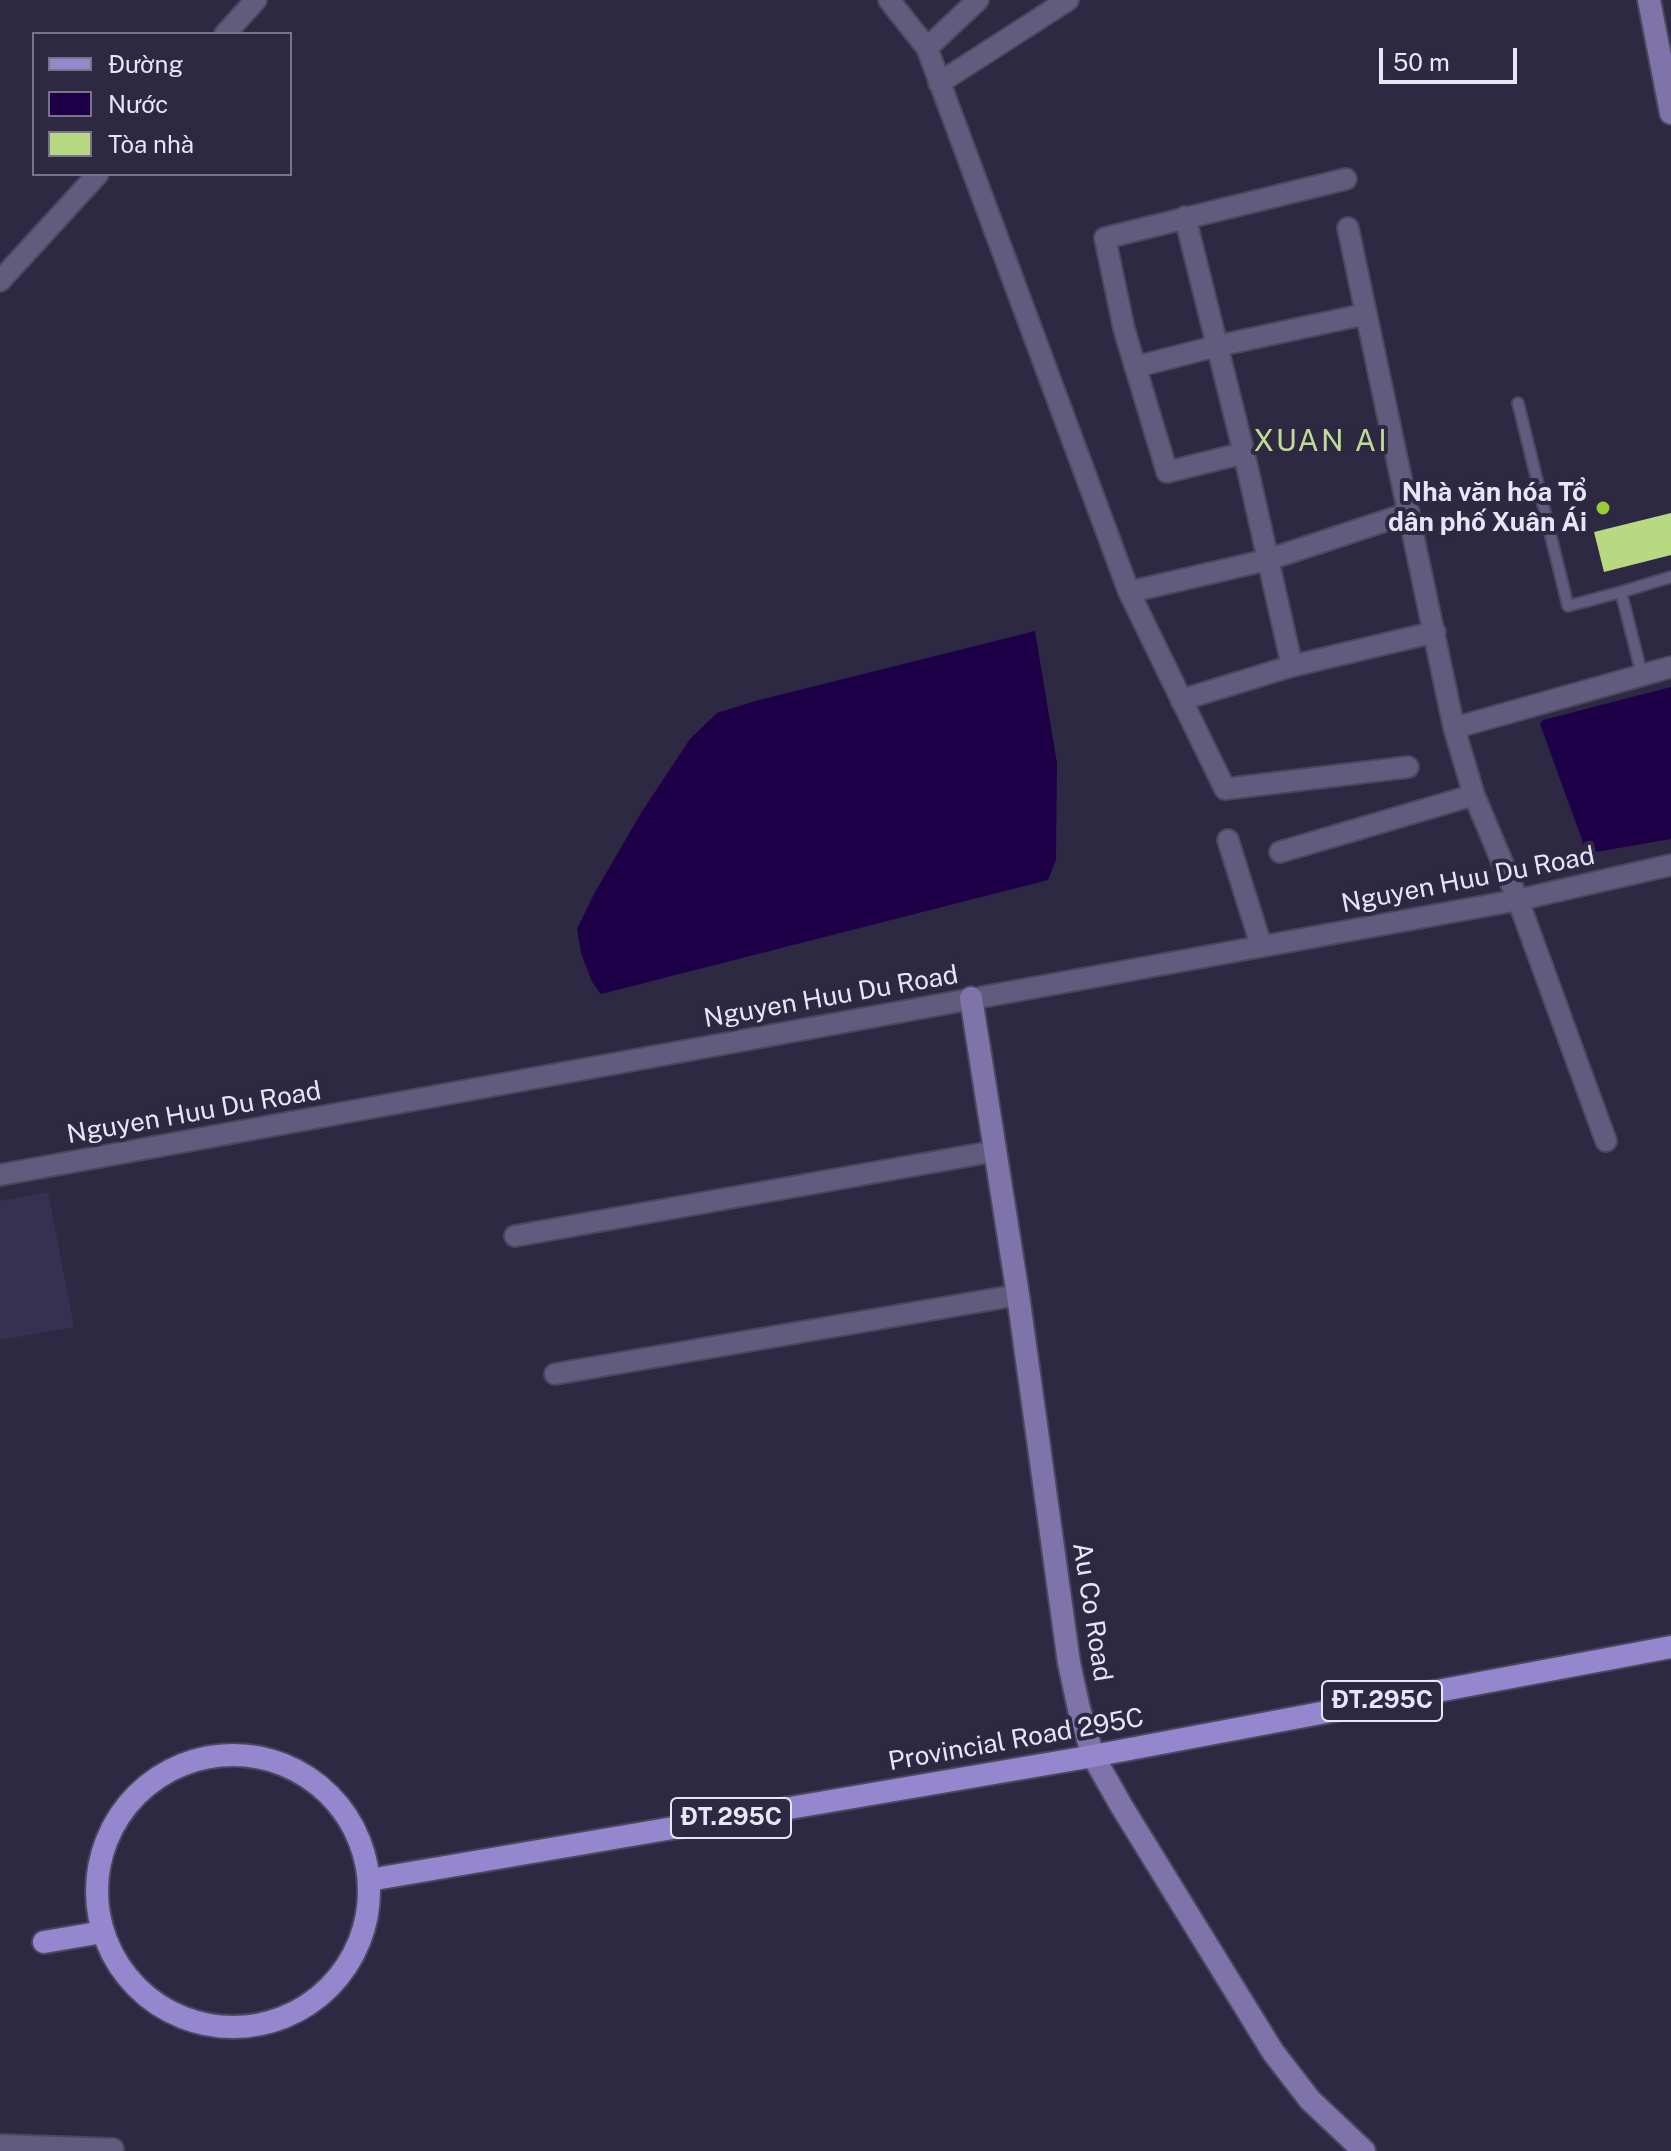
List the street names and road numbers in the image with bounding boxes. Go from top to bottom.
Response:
street label: Nguyen Huu Du Road [1339,840,1597,920]
street label: Nguyen Huu Du Road [702,959,960,1035]
street label: Nguyen Huu Du Road [65,1075,323,1151]
street label: Au Co Road [1066,1540,1118,1684]
road number: ĐT.295C [1322,1681,1442,1721]
street label: Provincial Road 295C [886,1702,1146,1778]
road number: ĐT.295C [671,1798,791,1838]

